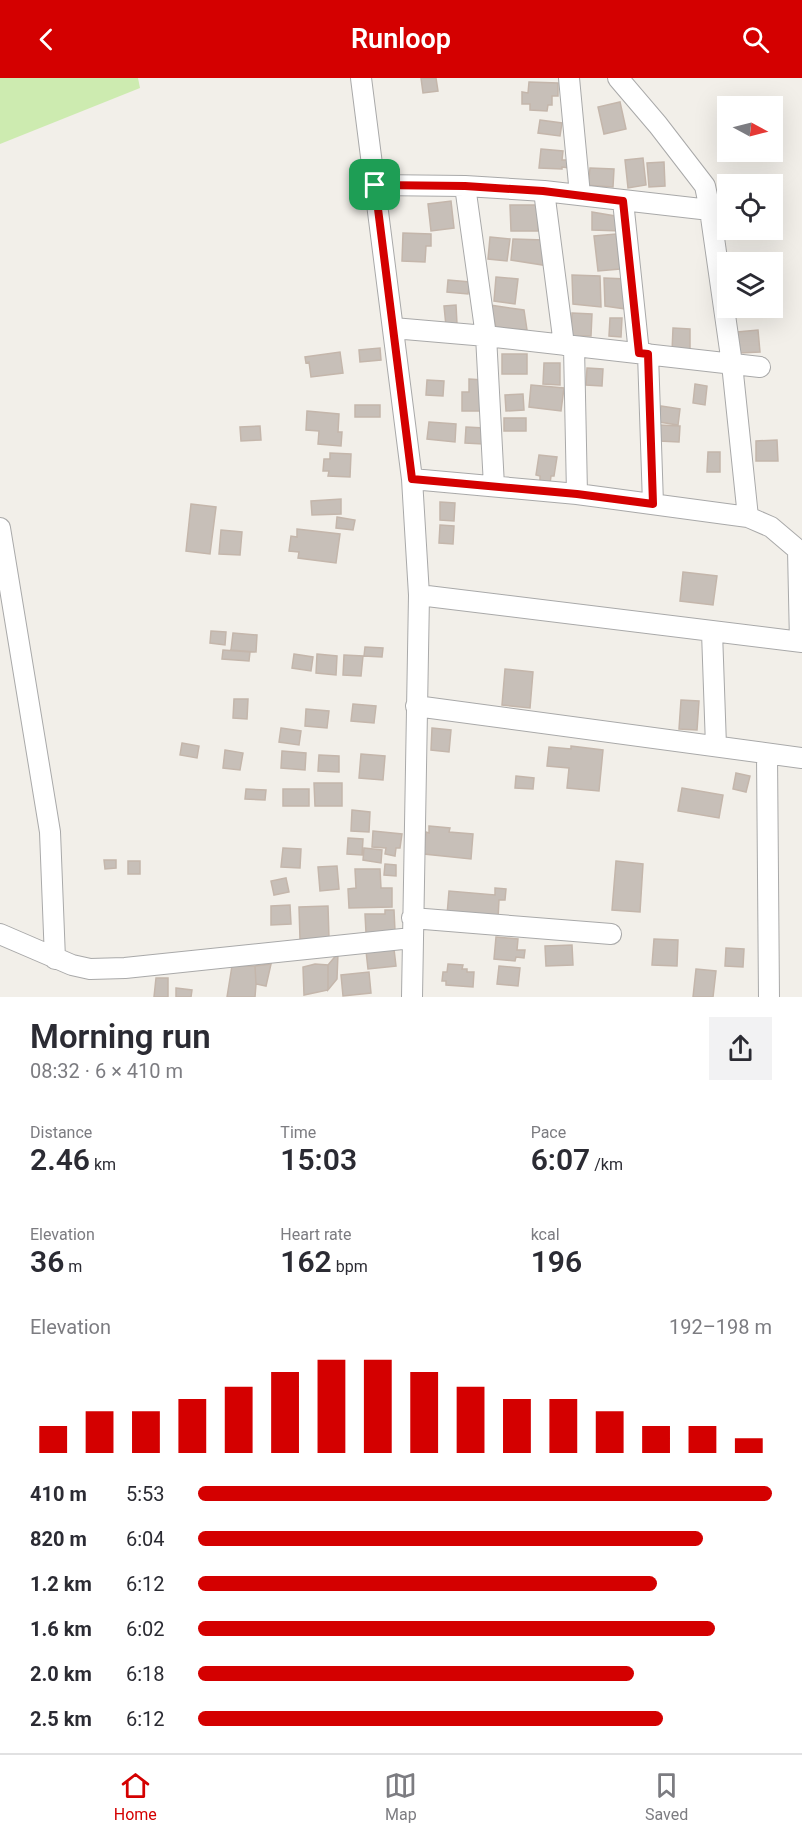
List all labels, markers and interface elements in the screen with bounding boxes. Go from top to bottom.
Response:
icon: back [30,23,63,56]
text: Runloop [351,23,451,55]
icon: search [739,23,772,56]
north arrow [717,96,783,162]
map controls [717,96,783,318]
pin [349,159,400,210]
icon: arrive [358,168,391,201]
button: locate [717,174,783,240]
button: layers [717,252,783,318]
text: Morning run [30,1017,211,1056]
button: share [709,1017,772,1080]
text: 08:32 · 6 × 410 m [30,1059,183,1083]
text: Distance [30,1123,92,1142]
text: Time [280,1123,316,1142]
text: Pace [531,1123,566,1142]
text: 2.46 [30,1142,90,1177]
text: 15:03 [280,1142,357,1177]
text: 6:07 [531,1142,590,1177]
text: km [90,1155,116,1174]
text: /km [590,1155,623,1174]
text: Elevation [30,1225,95,1244]
text: Heart rate [280,1225,351,1244]
text: kcal [531,1225,560,1244]
text: 36 [30,1244,64,1279]
text: 162 [280,1244,332,1279]
text: 196 [531,1244,582,1279]
text: m [64,1257,82,1276]
text: bpm [332,1257,368,1276]
text: Elevation [30,1315,111,1339]
text: 192–198 m [669,1315,772,1339]
text: 410 m [30,1482,87,1506]
text: 5:53 [126,1482,165,1506]
text: 820 m [30,1527,87,1551]
text: 6:04 [126,1527,165,1551]
text: 1.2 km [30,1572,92,1596]
text: 6:12 [126,1572,165,1596]
text: 1.6 km [30,1617,92,1641]
text: 6:02 [126,1617,165,1641]
text: 2.0 km [30,1662,92,1686]
text: 6:18 [126,1662,165,1686]
text: 2.5 km [30,1707,92,1731]
text: 6:12 [126,1707,165,1731]
tab: Home [114,1769,157,1824]
tab: Map [384,1769,417,1824]
tab: Saved [645,1769,688,1824]

